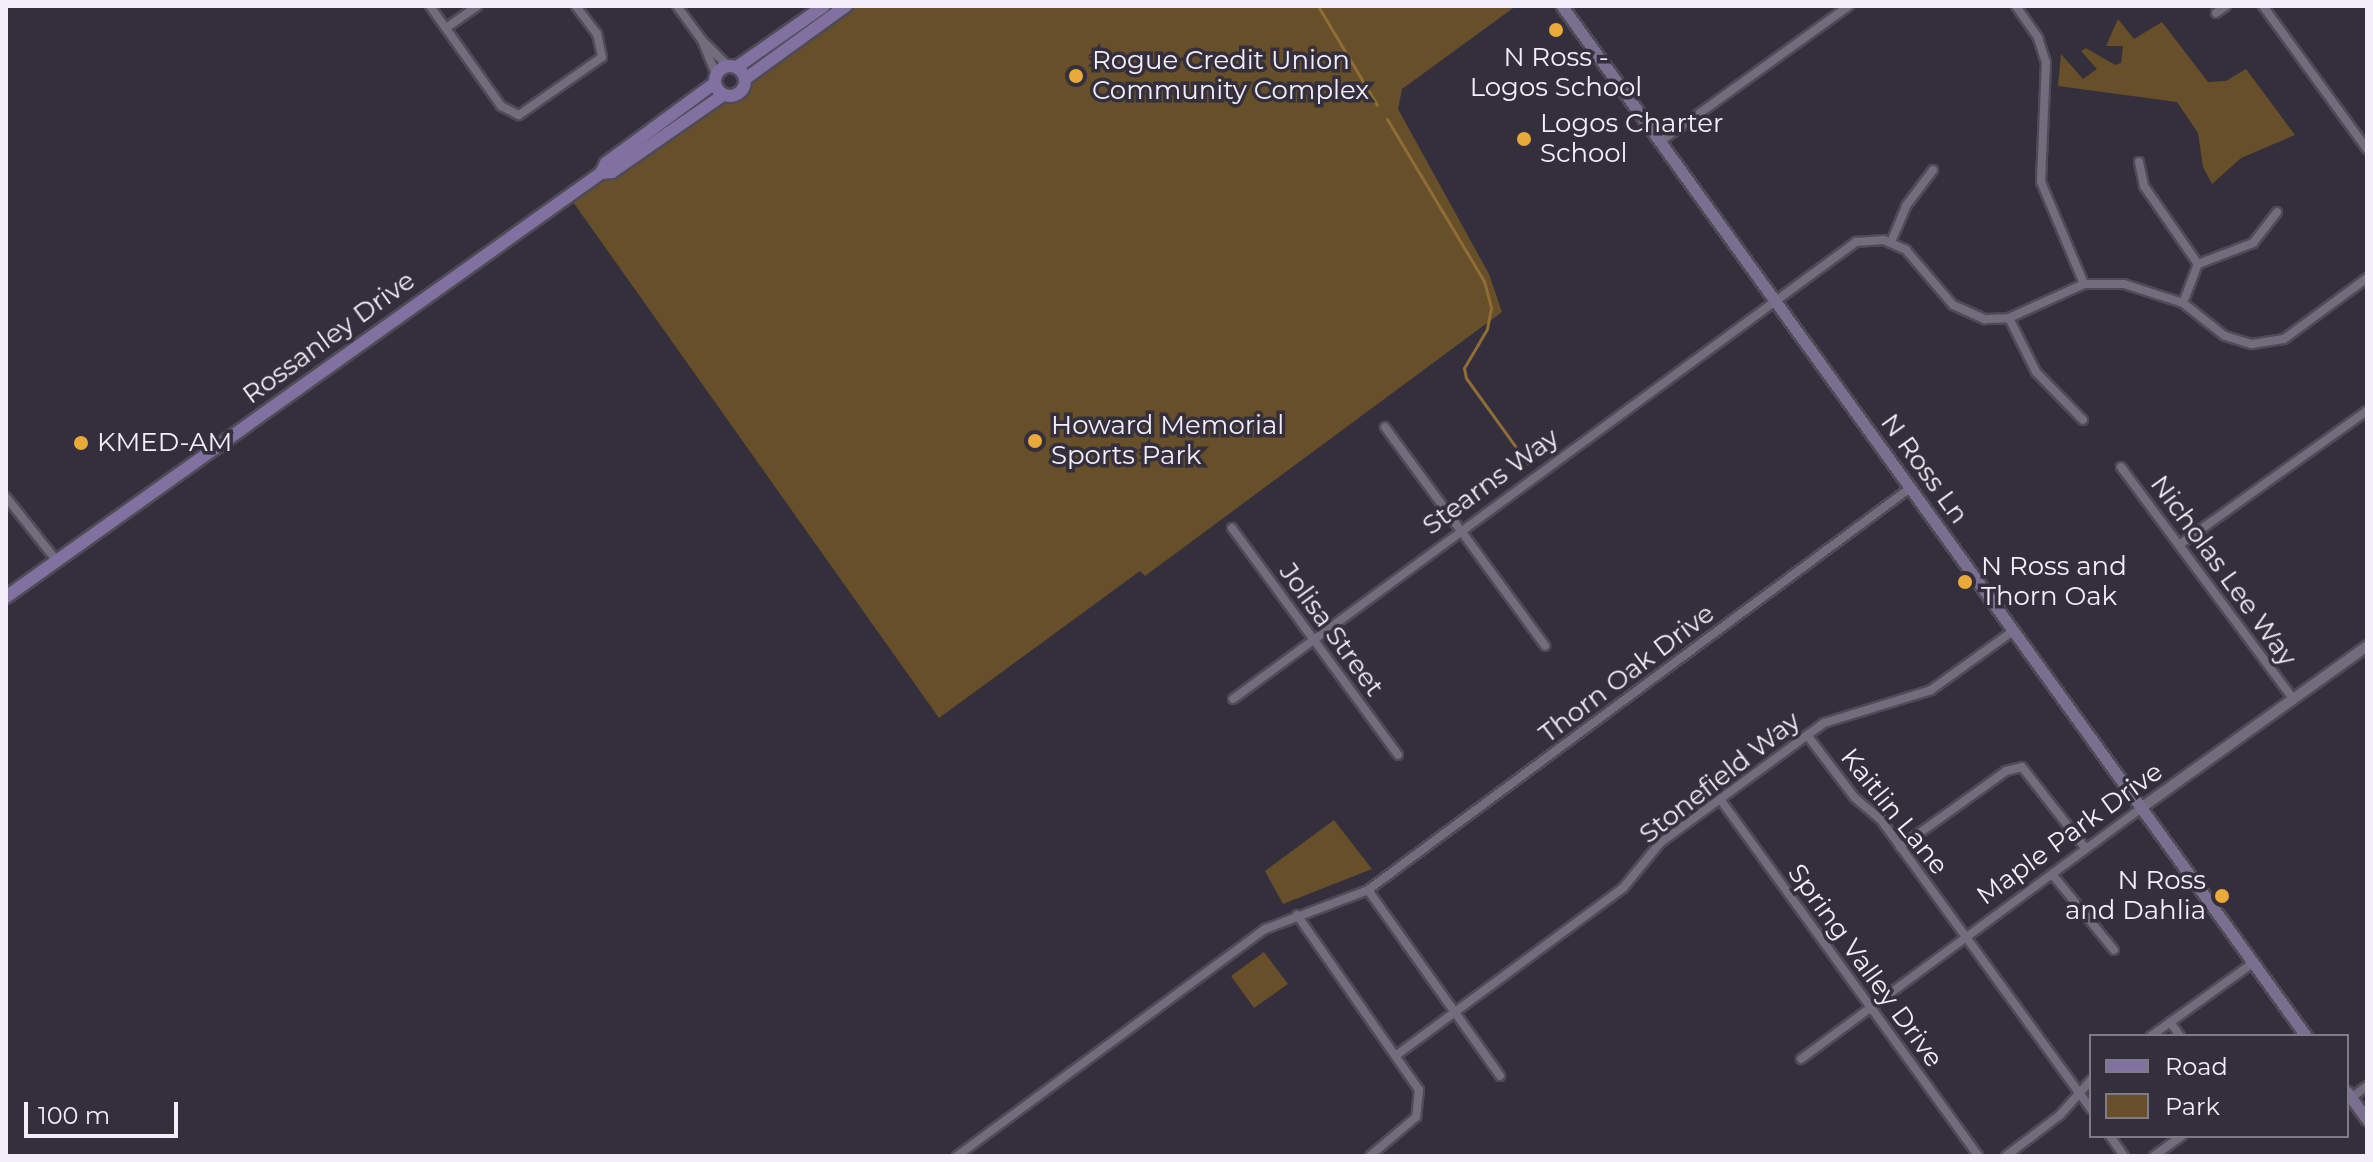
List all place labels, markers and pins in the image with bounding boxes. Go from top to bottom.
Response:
marker: N Ross - Logos School [1547,21,1565,39]
place label: N Ross - Logos School [1470,42,1642,104]
place label: Rogue Credit Union Community Complex [1092,45,1369,106]
marker: Rogue Credit Union Community Complex [1067,67,1085,85]
place label: Logos Charter School [1540,108,1723,170]
marker: Logos Charter School [1515,130,1533,148]
place label: Howard Memorial Sports Park [1051,410,1284,472]
place label: KMED-AM [97,427,232,459]
marker: Howard Memorial Sports Park [1026,432,1044,450]
marker: KMED-AM [72,434,90,452]
place label: N Ross and Thorn Oak [1981,551,2127,612]
marker: N Ross and Thorn Oak [1956,573,1974,591]
place label: N Ross and Dahlia [2065,865,2206,926]
marker: N Ross and Dahlia [2213,887,2231,905]

